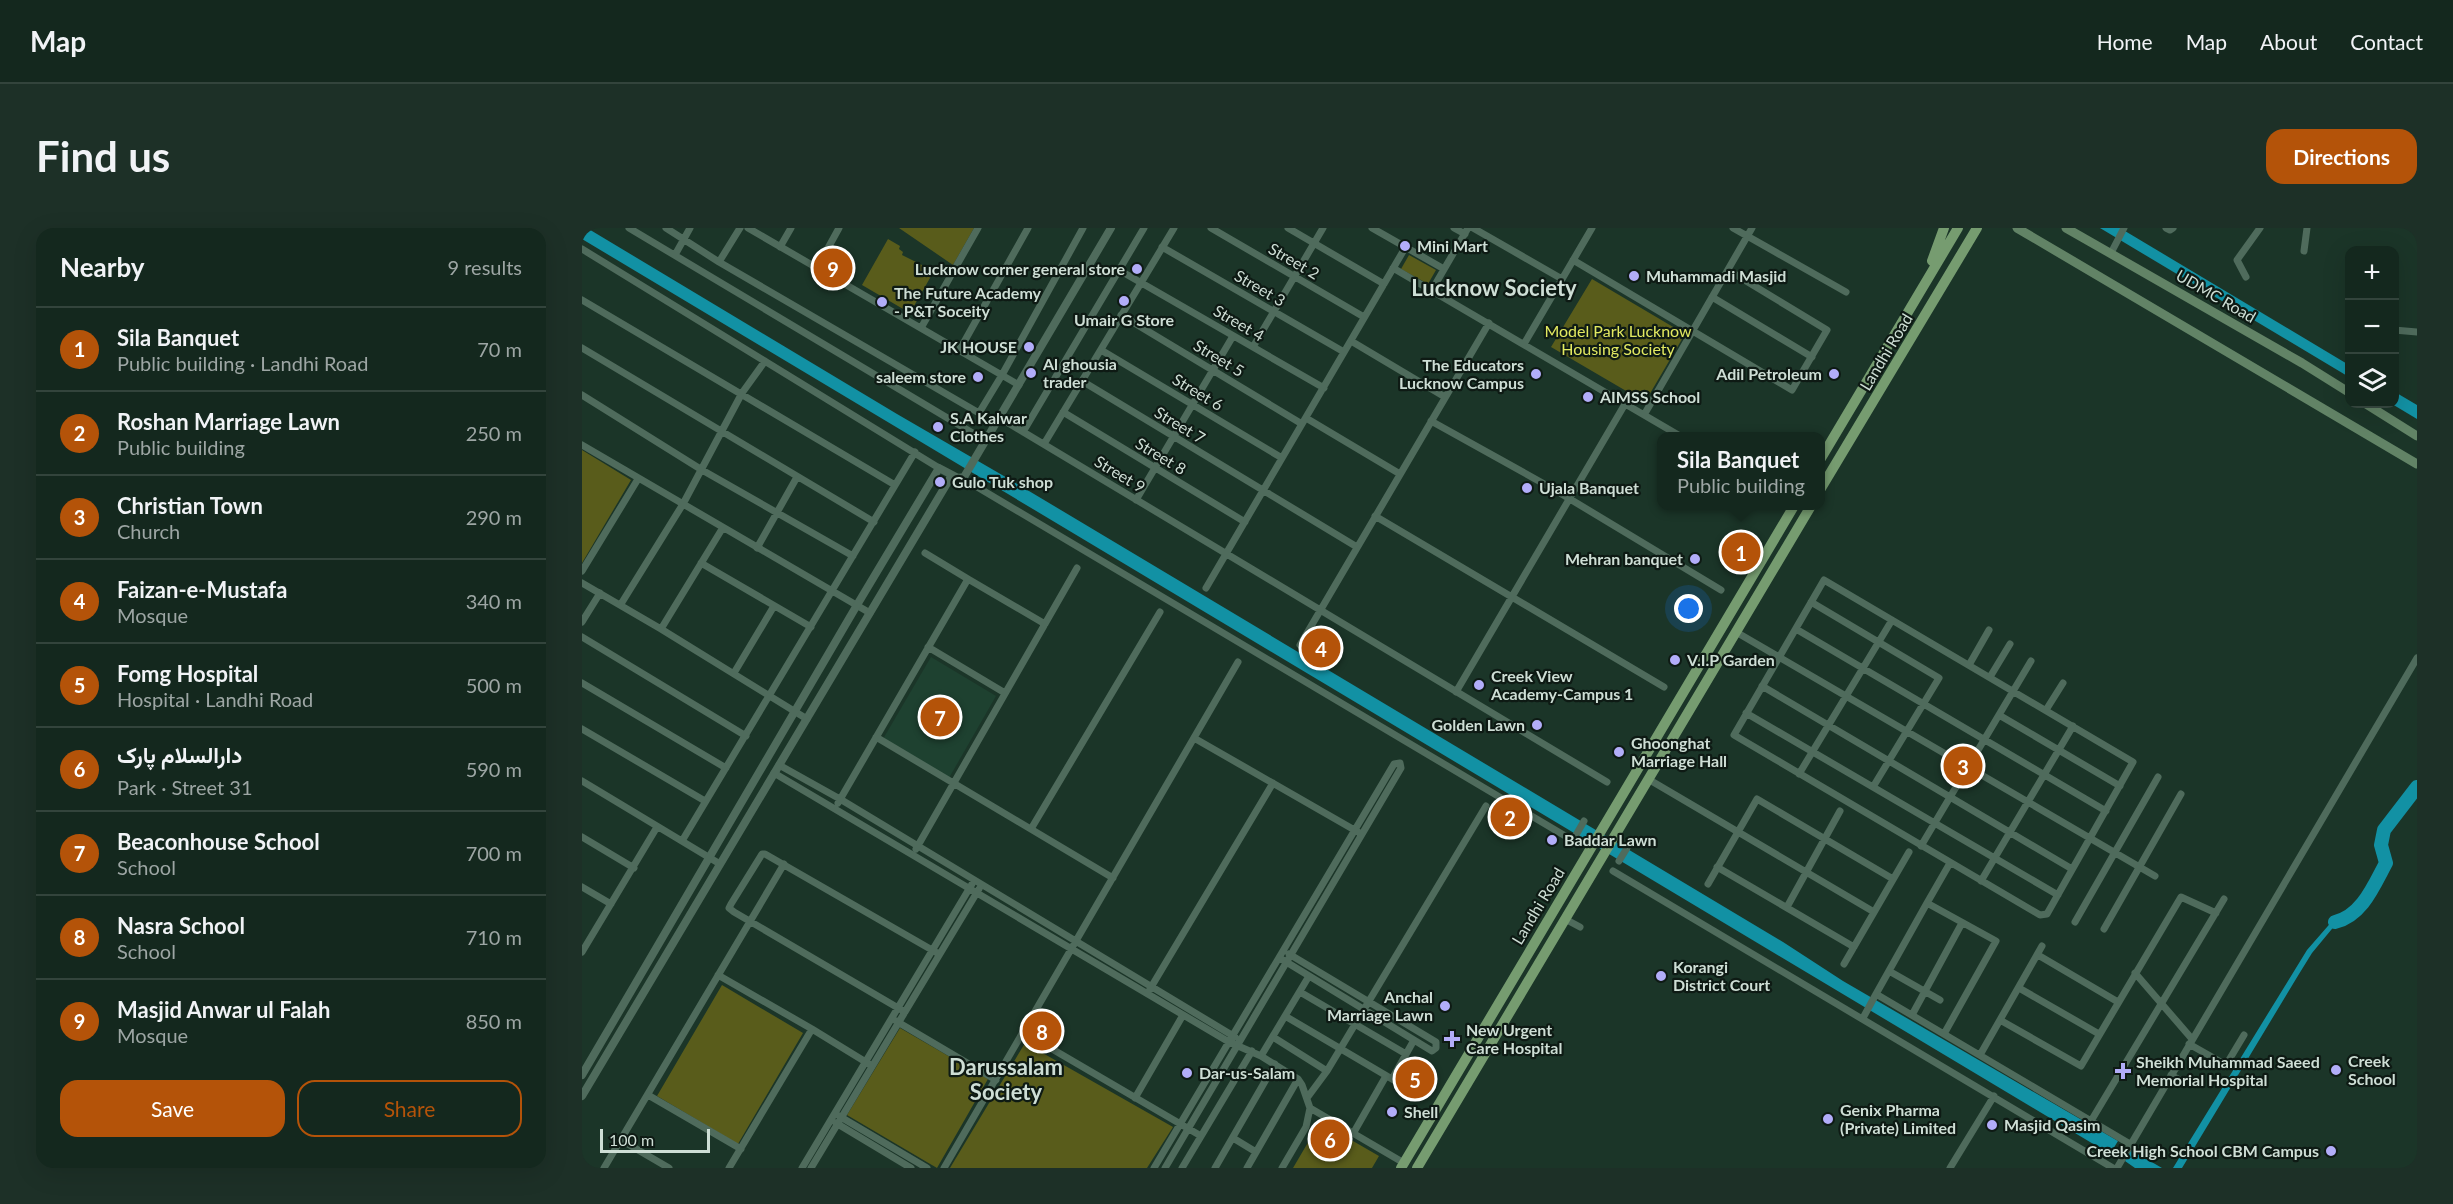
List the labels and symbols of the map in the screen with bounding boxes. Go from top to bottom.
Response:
place label: Mini Mart [1417,236,1488,255]
street label: Street 2 [1265,238,1323,283]
marker: Mini Mart [1398,239,1412,253]
pin: 9 [814,246,852,291]
place label: Lucknow corner general store [915,259,1125,278]
marker: Lucknow corner general store [1130,262,1144,276]
street label: Street 3 [1231,265,1289,310]
street label: UDMC Road [2173,265,2260,326]
place label: Muhammadi Masjid [1646,266,1786,285]
marker: Muhammadi Masjid [1627,269,1641,283]
district label: Lucknow Society [1411,274,1577,301]
place label: The Future Academy - P&T Soceity [894,283,1042,320]
marker: Umair G Store [1117,294,1131,308]
marker: The Future Academy - P&T Soceity [875,295,889,309]
street label: Street 4 [1210,300,1268,345]
place label: Umair G Store [1074,310,1174,329]
street label: Landhi Road [1855,310,1916,394]
park label: Model Park Lucknow Housing Society [1544,321,1692,358]
street label: Street 5 [1191,335,1248,380]
place label: JK HOUSE [940,337,1017,356]
marker: JK HOUSE [1022,340,1036,354]
place label: Al ghousia trader [1042,354,1117,391]
place label: The Educators Lucknow Campus [1399,355,1524,392]
place label: Adil Petroleum [1715,364,1822,383]
marker: Al ghousia trader [1024,366,1038,380]
place label: saleem store [876,367,966,386]
marker: The Educators Lucknow Campus [1529,367,1543,381]
marker: Adil Petroleum [1827,367,1841,381]
street label: Street 6 [1170,369,1227,414]
marker: saleem store [971,370,985,384]
place label: AIMSS School [1599,387,1700,406]
marker: AIMSS School [1581,390,1595,404]
street label: Street 7 [1152,402,1209,447]
place label: S.A Kalwar Clothes [950,408,1027,445]
marker: S.A Kalwar Clothes [931,420,945,434]
street label: Street 8 [1133,433,1190,478]
street label: Street 9 [1092,451,1149,496]
place label: Gulo Tuk shop [952,472,1053,491]
marker: Gulo Tuk shop [933,475,947,489]
place label: Ujala Banquet [1539,478,1639,497]
marker: Ujala Banquet [1520,481,1534,495]
pin: 1 [1722,530,1760,574]
place label: Mehran banquet [1565,549,1683,568]
marker: Mehran banquet [1688,552,1702,566]
your location [1674,594,1703,623]
pin: 4 [1302,626,1340,670]
place label: V.I.P Garden [1686,650,1775,669]
marker: V.I.P Garden [1668,653,1682,667]
place label: Creek View Academy-Campus 1 [1490,666,1633,703]
marker: Creek View Academy-Campus 1 [1472,678,1486,692]
pin: 7 [920,694,960,740]
place label: Golden Lawn [1432,715,1525,734]
marker: Golden Lawn [1530,718,1544,732]
place label: Ghoonghat Marriage Hall [1631,733,1727,770]
pin: 3 [1944,744,1982,788]
marker: Ghoonghat Marriage Hall [1612,745,1626,759]
pin: 2 [1490,794,1530,840]
place label: Baddar Lawn [1564,830,1657,849]
marker: Baddar Lawn [1545,833,1559,847]
street label: Landhi Road [1507,864,1568,948]
place label: Korangi District Court [1673,957,1770,994]
marker: Korangi District Court [1654,969,1668,983]
place label: Anchal Marriage Lawn [1327,987,1433,1024]
marker: Anchal Marriage Lawn [1438,999,1452,1013]
pin: 8 [1022,1008,1062,1054]
place label: New Urgent Care Hospital [1466,1020,1562,1057]
marker: New Urgent Care Hospital [1443,1030,1461,1048]
place label: Creek School [2348,1051,2396,1088]
place label: Sheikh Muhammad Saeed Memorial Hospital [2136,1052,2320,1089]
district label: Darussalam Society [949,1053,1063,1105]
pin: 5 [1396,1056,1434,1102]
marker: Sheikh Muhammad Saeed Memorial Hospital [2114,1062,2132,1080]
place label: Dar-us-Salam [1199,1063,1295,1082]
marker: Creek School [2329,1063,2343,1077]
marker: Dar-us-Salam [1180,1066,1194,1080]
place label: Genix Pharma (Private) Limited [1840,1100,1956,1137]
place label: Shell [1404,1102,1438,1121]
marker: Shell [1385,1105,1399,1119]
marker: Genix Pharma (Private) Limited [1821,1112,1835,1126]
place label: Masjid Qasim [2004,1115,2101,1134]
pin: 6 [1310,1116,1350,1162]
marker: Masjid Qasim [1985,1118,1999,1132]
scale bar [600,1126,710,1154]
place label: Creek High School CBM Campus [2086,1141,2319,1160]
marker: Creek High School CBM Campus [2324,1144,2338,1158]

